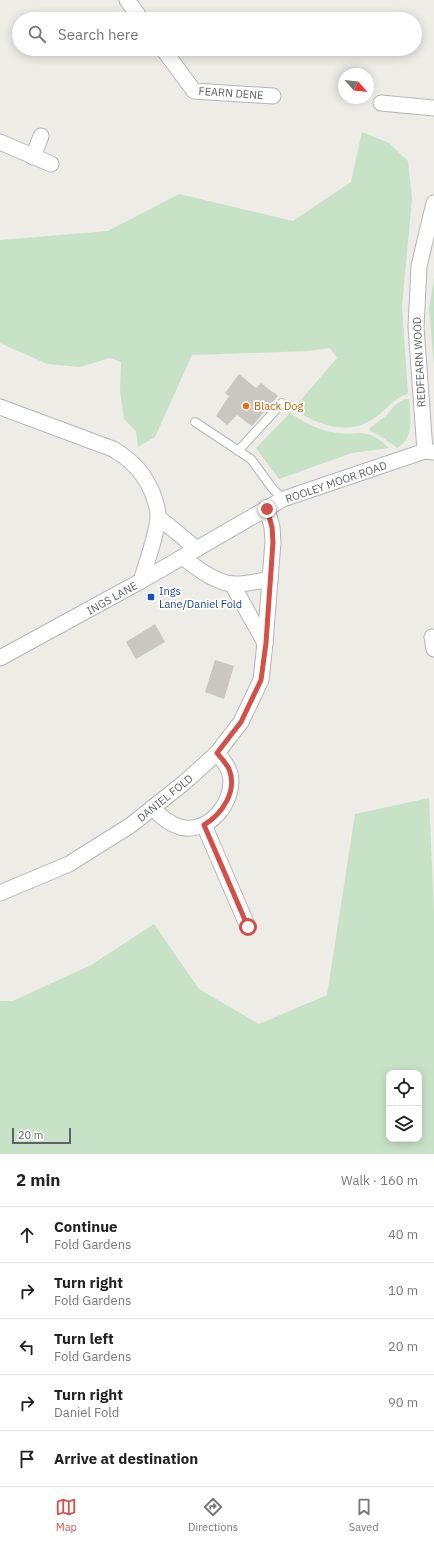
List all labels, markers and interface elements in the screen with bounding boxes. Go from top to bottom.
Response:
search box [12,12,422,56]
icon: search [26,23,48,45]
text: Search here [58,25,138,44]
north arrow [338,68,374,104]
street label: FEARN DENE [198,84,264,102]
street label: REDFEARN WOOD [410,316,428,408]
place label: Black Dog [254,399,304,413]
marker: Black Dog [241,401,251,411]
street label: ROOLEY MOOR ROAD [283,458,389,506]
route end [258,500,276,518]
street label: INGS LANE [84,578,140,618]
place label: Ings Lane/Daniel Fold [159,584,242,611]
marker: Ings Lane/Daniel Fold [146,592,156,602]
street label: DANIEL FOLD [134,771,196,825]
route start [239,918,257,936]
map controls [386,1070,422,1142]
button: locate [386,1070,422,1106]
button: layers [386,1106,422,1142]
scale bar [12,1126,71,1145]
text: 20 m [18,1128,43,1142]
text: 2 min [16,1169,60,1191]
text: Walk · 160 m [341,1172,418,1189]
text: Continue [54,1217,118,1236]
icon: ahead [16,1224,38,1246]
text: 40 m [388,1226,418,1243]
text: Fold Gardens [54,1236,131,1253]
text: Turn right [54,1273,123,1292]
icon: right [16,1280,38,1302]
text: 10 m [388,1282,418,1299]
text: Fold Gardens [54,1292,131,1309]
text: Turn left [54,1329,114,1348]
icon: left [16,1336,38,1358]
text: 20 m [388,1338,418,1355]
text: Fold Gardens [54,1348,131,1365]
text: Turn right [54,1385,123,1404]
icon: right [16,1392,38,1414]
text: 90 m [388,1394,418,1411]
text: Daniel Fold [54,1404,119,1421]
icon: arrive [16,1448,38,1470]
text: Arrive at destination [54,1449,198,1468]
tab: Map [55,1496,77,1534]
tab: Directions [188,1496,238,1534]
tab: Saved [349,1496,379,1534]

